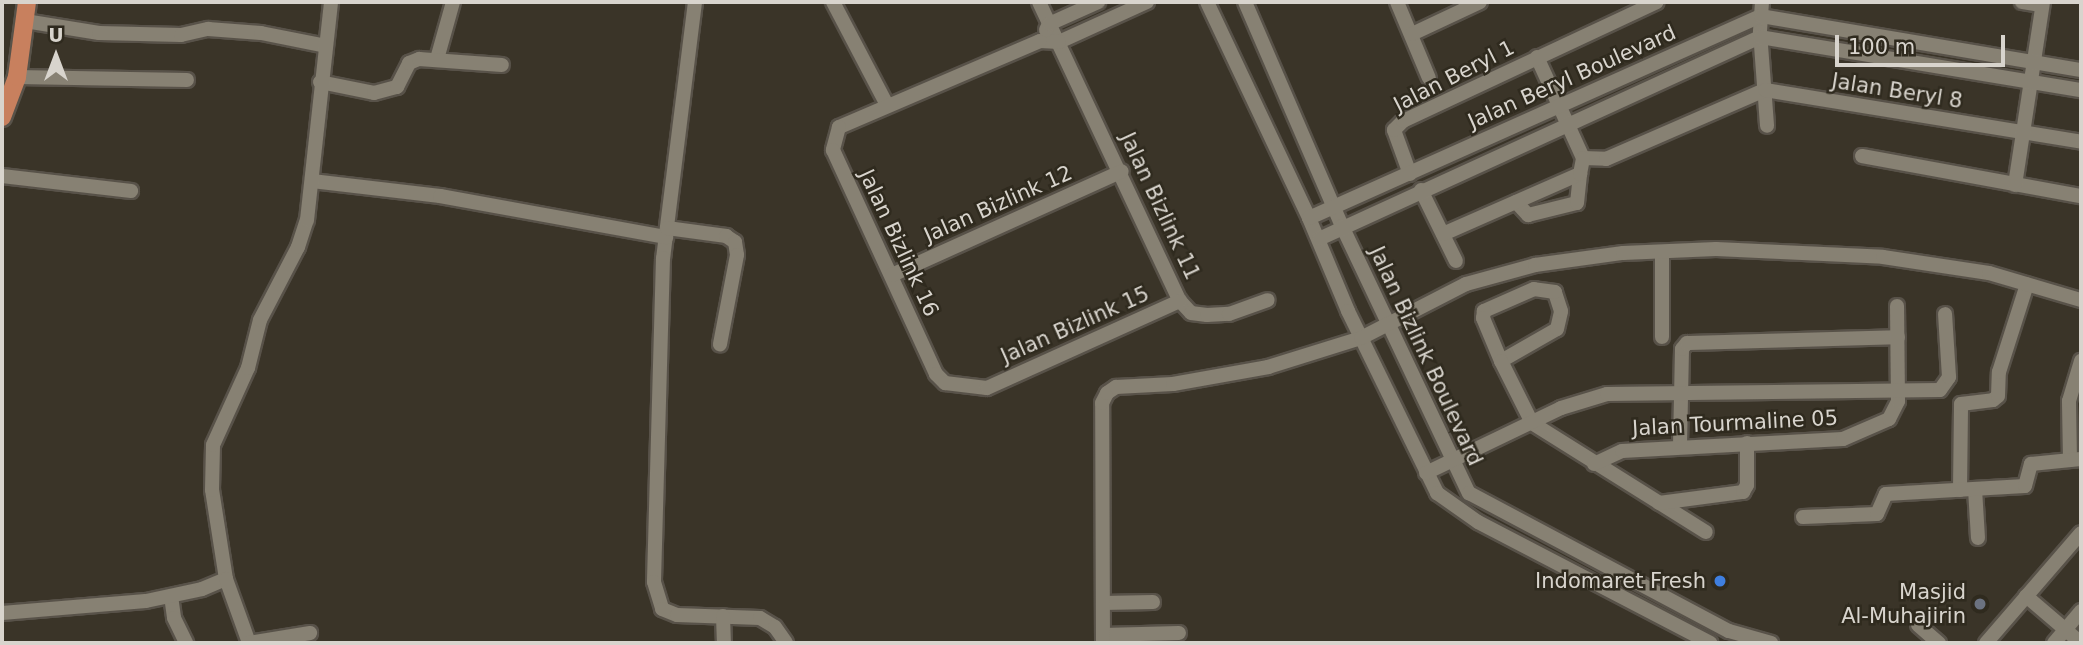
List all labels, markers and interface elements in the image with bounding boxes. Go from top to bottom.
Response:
street label: Jalan Beryl Boulevard [1464,20,1680,134]
north arrow [21,21,91,91]
scale bar [1838,21,2008,65]
text: U [48,24,64,46]
street label: Jalan Beryl 1 [1389,35,1519,117]
text: 100 m [1848,35,1915,59]
street label: Jalan Beryl 8 [1830,68,1964,114]
street label: Jalan Bizlink 11 [1115,128,1205,284]
street label: Jalan Bizlink 12 [920,160,1076,248]
street label: Jalan Bizlink 16 [854,165,944,321]
street label: Jalan Bizlink Boulevard [1364,242,1488,470]
street label: Jalan Bizlink 15 [997,281,1153,369]
street label: Jalan Tourmaline 05 [1631,405,1839,441]
place label: Indomaret Fresh [1535,568,1706,594]
marker: Indomaret Fresh [1712,573,1728,589]
place label: Masjid Al-Muhajirin [1841,579,1966,629]
marker: Masjid Al-Muhajirin [1972,596,1988,612]

